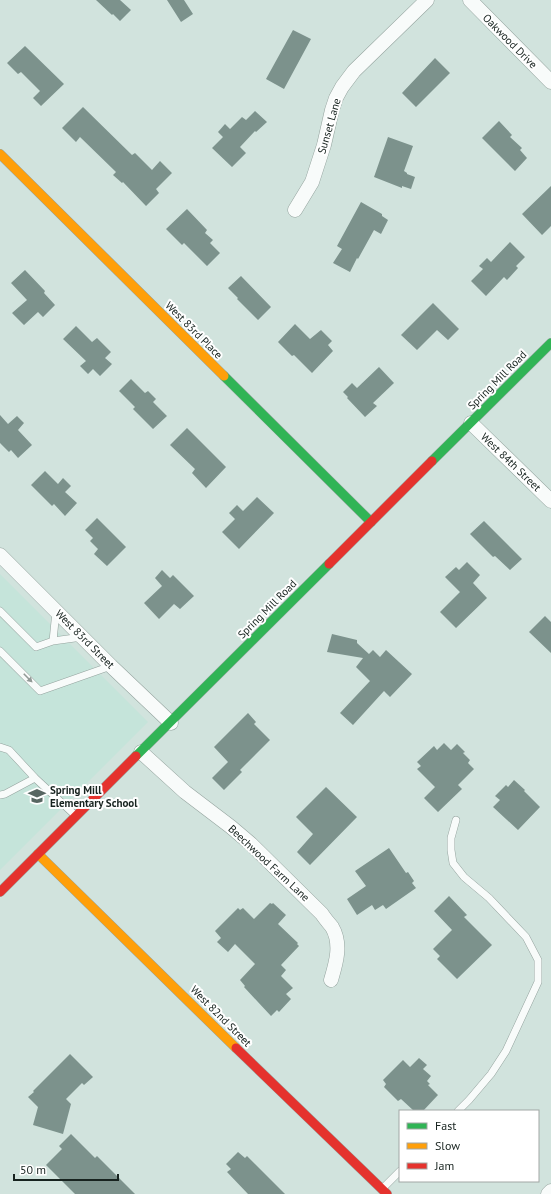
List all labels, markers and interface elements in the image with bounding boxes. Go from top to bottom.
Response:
street label: Oakwood Drive [480,11,541,72]
street label: Sunset Lane [314,96,344,155]
street label: West 83rd Place [162,298,226,362]
street label: Spring Mill Road [465,348,529,412]
street label: West 84th Street [478,430,544,494]
street label: Spring Mill Road [235,577,299,641]
street label: West 83rd Street [52,606,118,672]
one-way arrow [23,673,33,683]
place label: Spring Mill Elementary School [50,783,138,810]
school or university icon: Spring Mill Elementary School [27,786,47,806]
street label: Beechwood Farm Lane [225,822,313,905]
street label: West 82nd Street [188,983,255,1050]
legend [399,1110,539,1182]
text: Fast [435,1118,456,1133]
text: Slow [435,1138,460,1153]
scale bar [14,1156,118,1182]
text: Jam [434,1158,454,1173]
text: 50 m [20,1162,46,1177]

